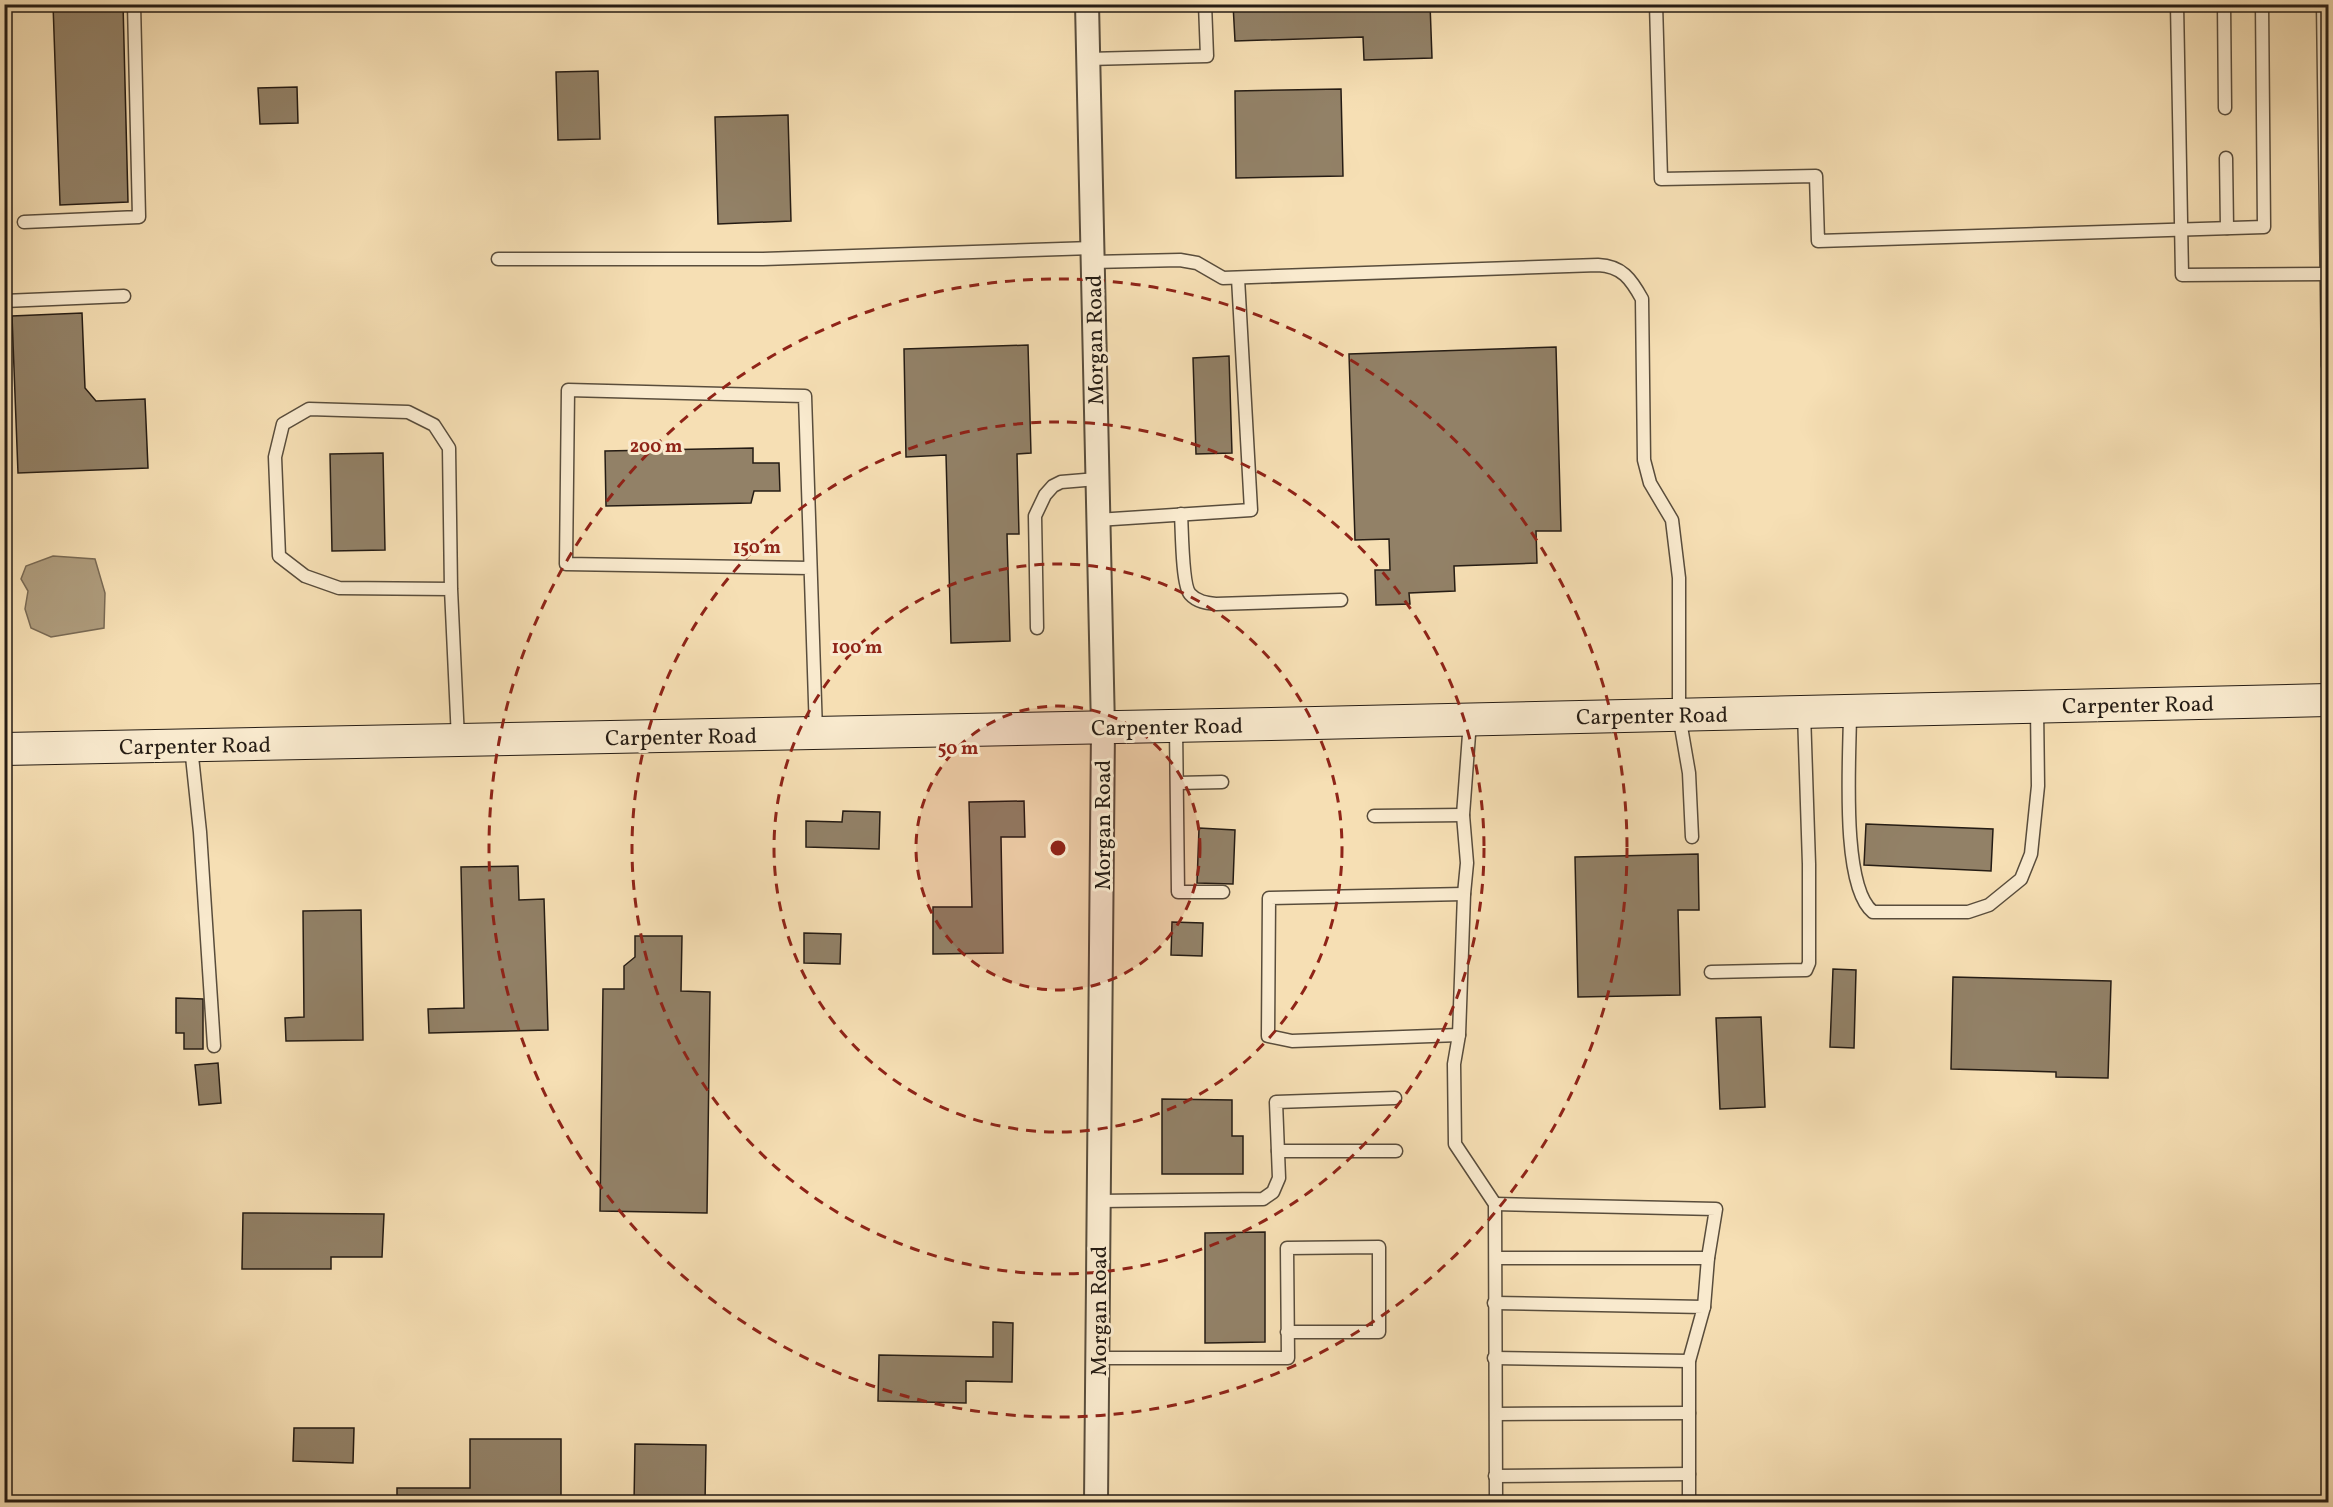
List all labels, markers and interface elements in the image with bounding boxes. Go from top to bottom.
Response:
street label: Morgan Road [1080,275,1113,405]
text: 200 m [630,435,682,460]
text: 150 m [733,536,781,561]
text: 100 m [832,636,882,661]
street label: Carpenter Road [2062,690,2214,723]
street label: Carpenter Road [1576,701,1728,734]
street label: Carpenter Road [1091,712,1243,745]
street label: Carpenter Road [605,722,757,755]
street label: Carpenter Road [119,731,271,764]
text: 50 m [938,737,978,762]
street label: Morgan Road [1089,760,1120,890]
centre of rings [1048,838,1068,858]
street label: Morgan Road [1085,1246,1116,1376]

